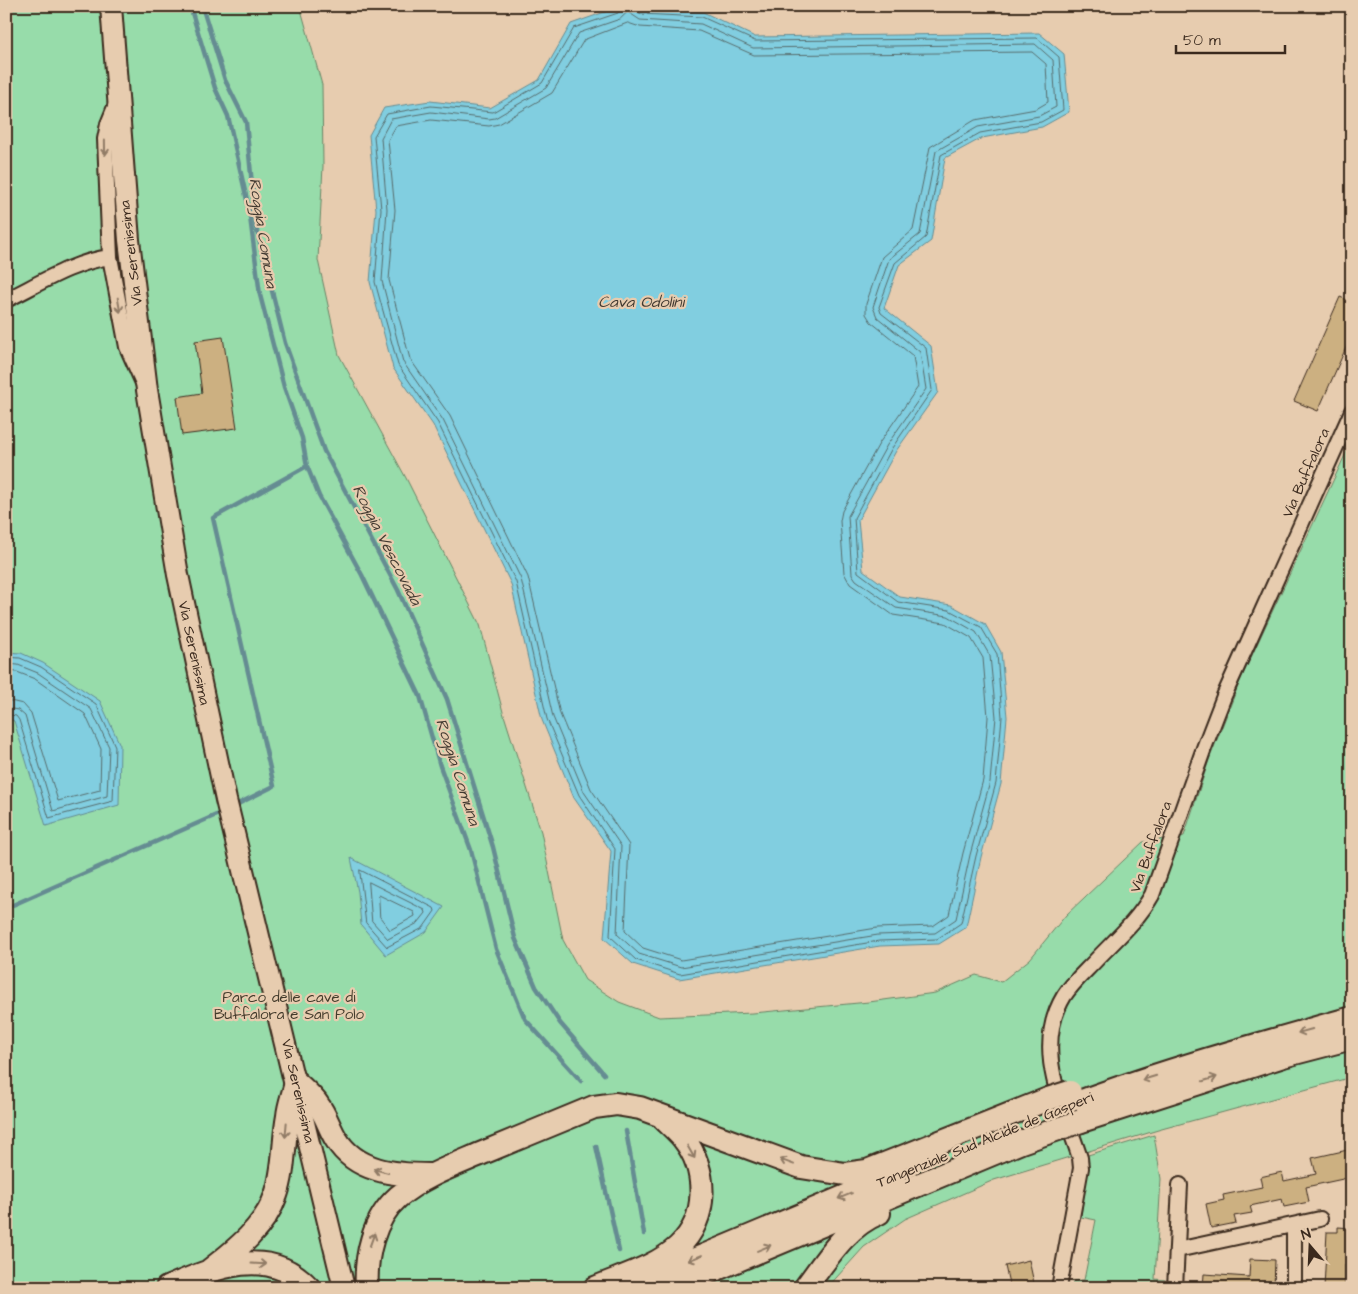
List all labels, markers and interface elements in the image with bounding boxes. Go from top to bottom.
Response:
scale bar [1176,22,1284,54]
text: 50 m [1183,30,1221,51]
one-way arrow [100,140,110,156]
water label: Roggia Comuna [242,177,283,291]
street label: Via Serenissima [114,199,148,307]
water label: Cava Odolini [598,291,686,313]
one-way arrow [114,296,124,312]
street label: Via Buffalora [1277,425,1335,521]
water label: Roggia Vescovada [346,481,427,610]
street label: Via Serenissima [173,599,215,707]
water label: Roggia Comuna [429,716,486,829]
street label: Via Buffalora [1125,798,1177,896]
park label: Parco delle cave di Buffalora e San Polo [214,987,365,1025]
one-way arrow [1297,1027,1313,1037]
street label: Via Serenissima [276,1037,320,1145]
one-way arrow [1202,1073,1218,1083]
one-way arrow [1142,1074,1158,1084]
street label: Tangenziale Sud Alcide de Gasperi [873,1086,1098,1194]
one-way arrow [282,1121,291,1137]
one-way arrow [686,1144,696,1159]
one-way arrow [780,1157,795,1166]
one-way arrow [374,1166,390,1175]
one-way arrow [838,1192,853,1201]
north arrow [1286,1222,1336,1272]
text: N [1299,1224,1314,1246]
one-way arrow [368,1233,377,1248]
one-way arrow [756,1242,771,1252]
one-way arrow [688,1254,703,1264]
one-way arrow [250,1259,266,1268]

